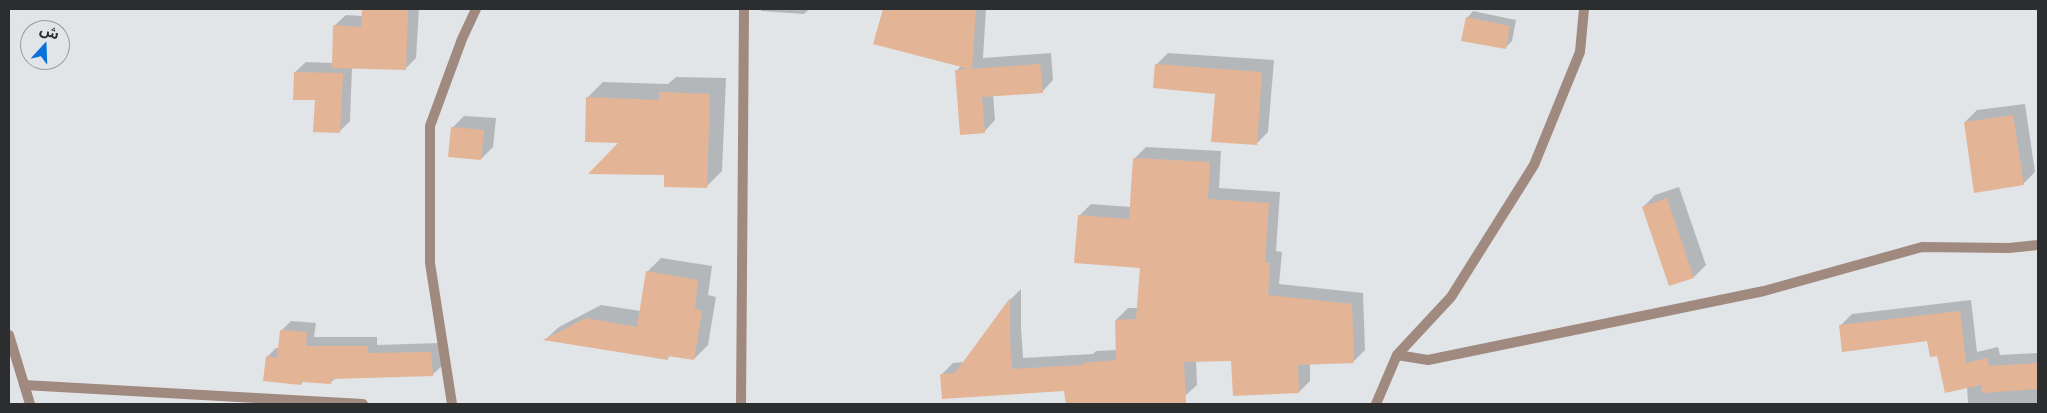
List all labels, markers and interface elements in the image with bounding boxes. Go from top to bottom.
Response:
text: ش [38,19,62,44]
north arrow [20,20,70,70]

